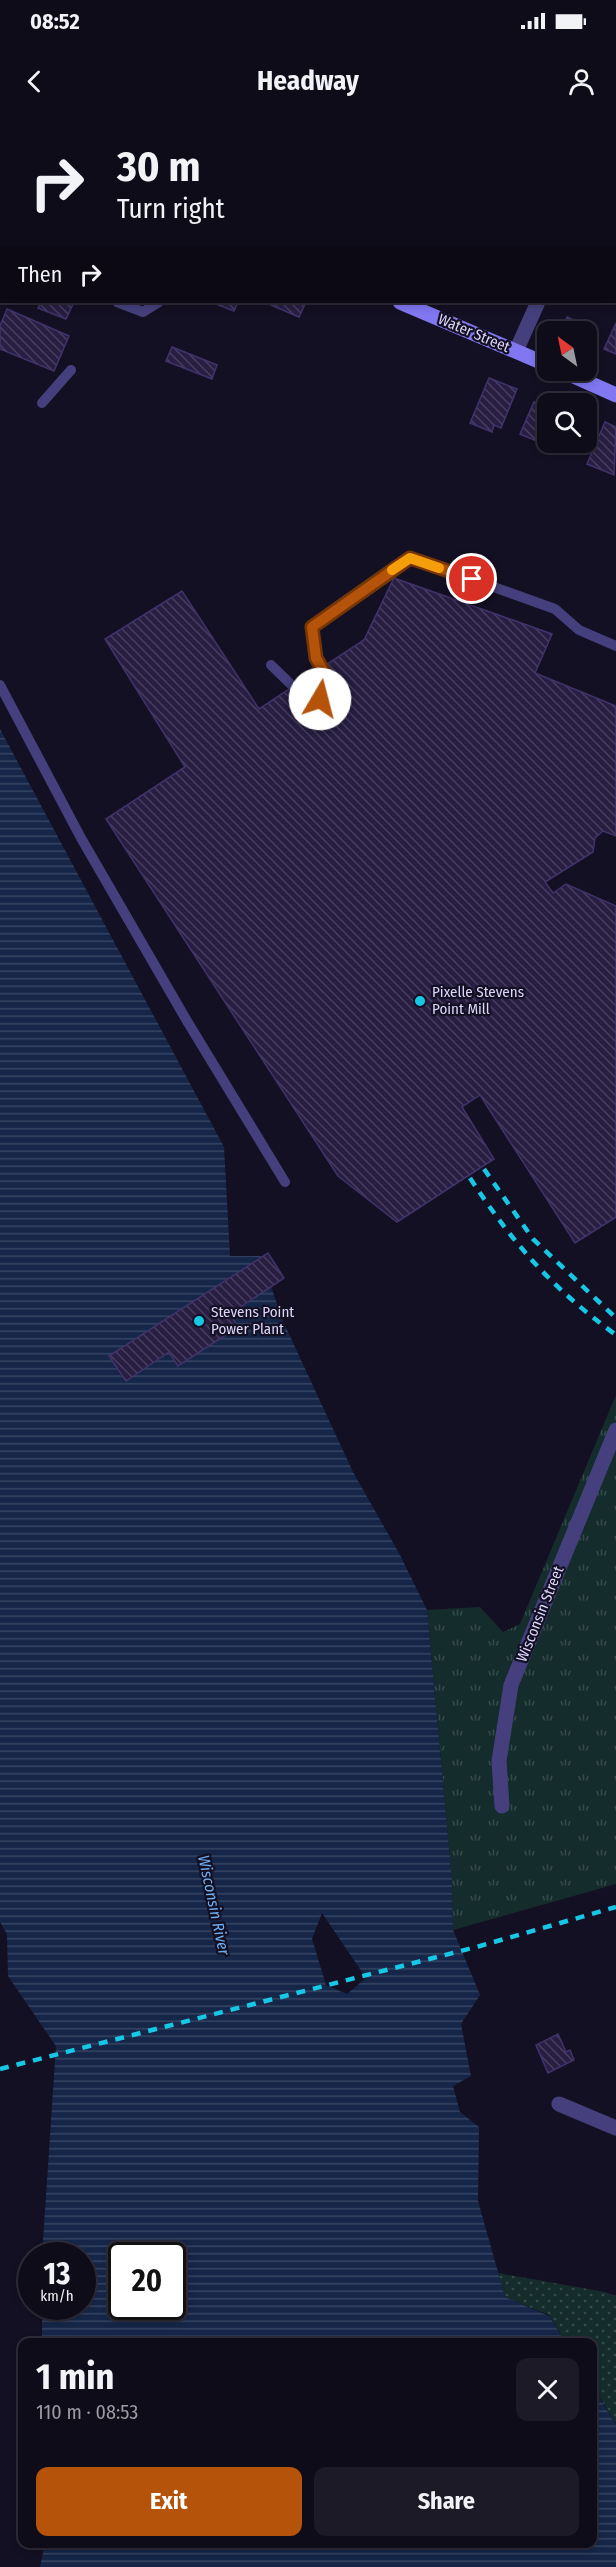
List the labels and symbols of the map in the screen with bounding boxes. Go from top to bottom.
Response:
street label: Water Street [436,310,513,356]
north arrow [537,321,597,381]
pin [446,553,497,604]
position arrow [288,667,352,731]
place label: Pixelle Stevens Point Mill [432,983,524,1018]
marker: Pixelle Stevens Point Mill [413,994,427,1008]
place label: Stevens Point Power Plant [211,1303,294,1338]
marker: Stevens Point Power Plant [192,1314,206,1328]
street label: Wisconsin Street [513,1563,567,1665]
water label: Wisconsin River [194,1853,234,1957]
speed limit sign: 20 [108,2242,186,2320]

